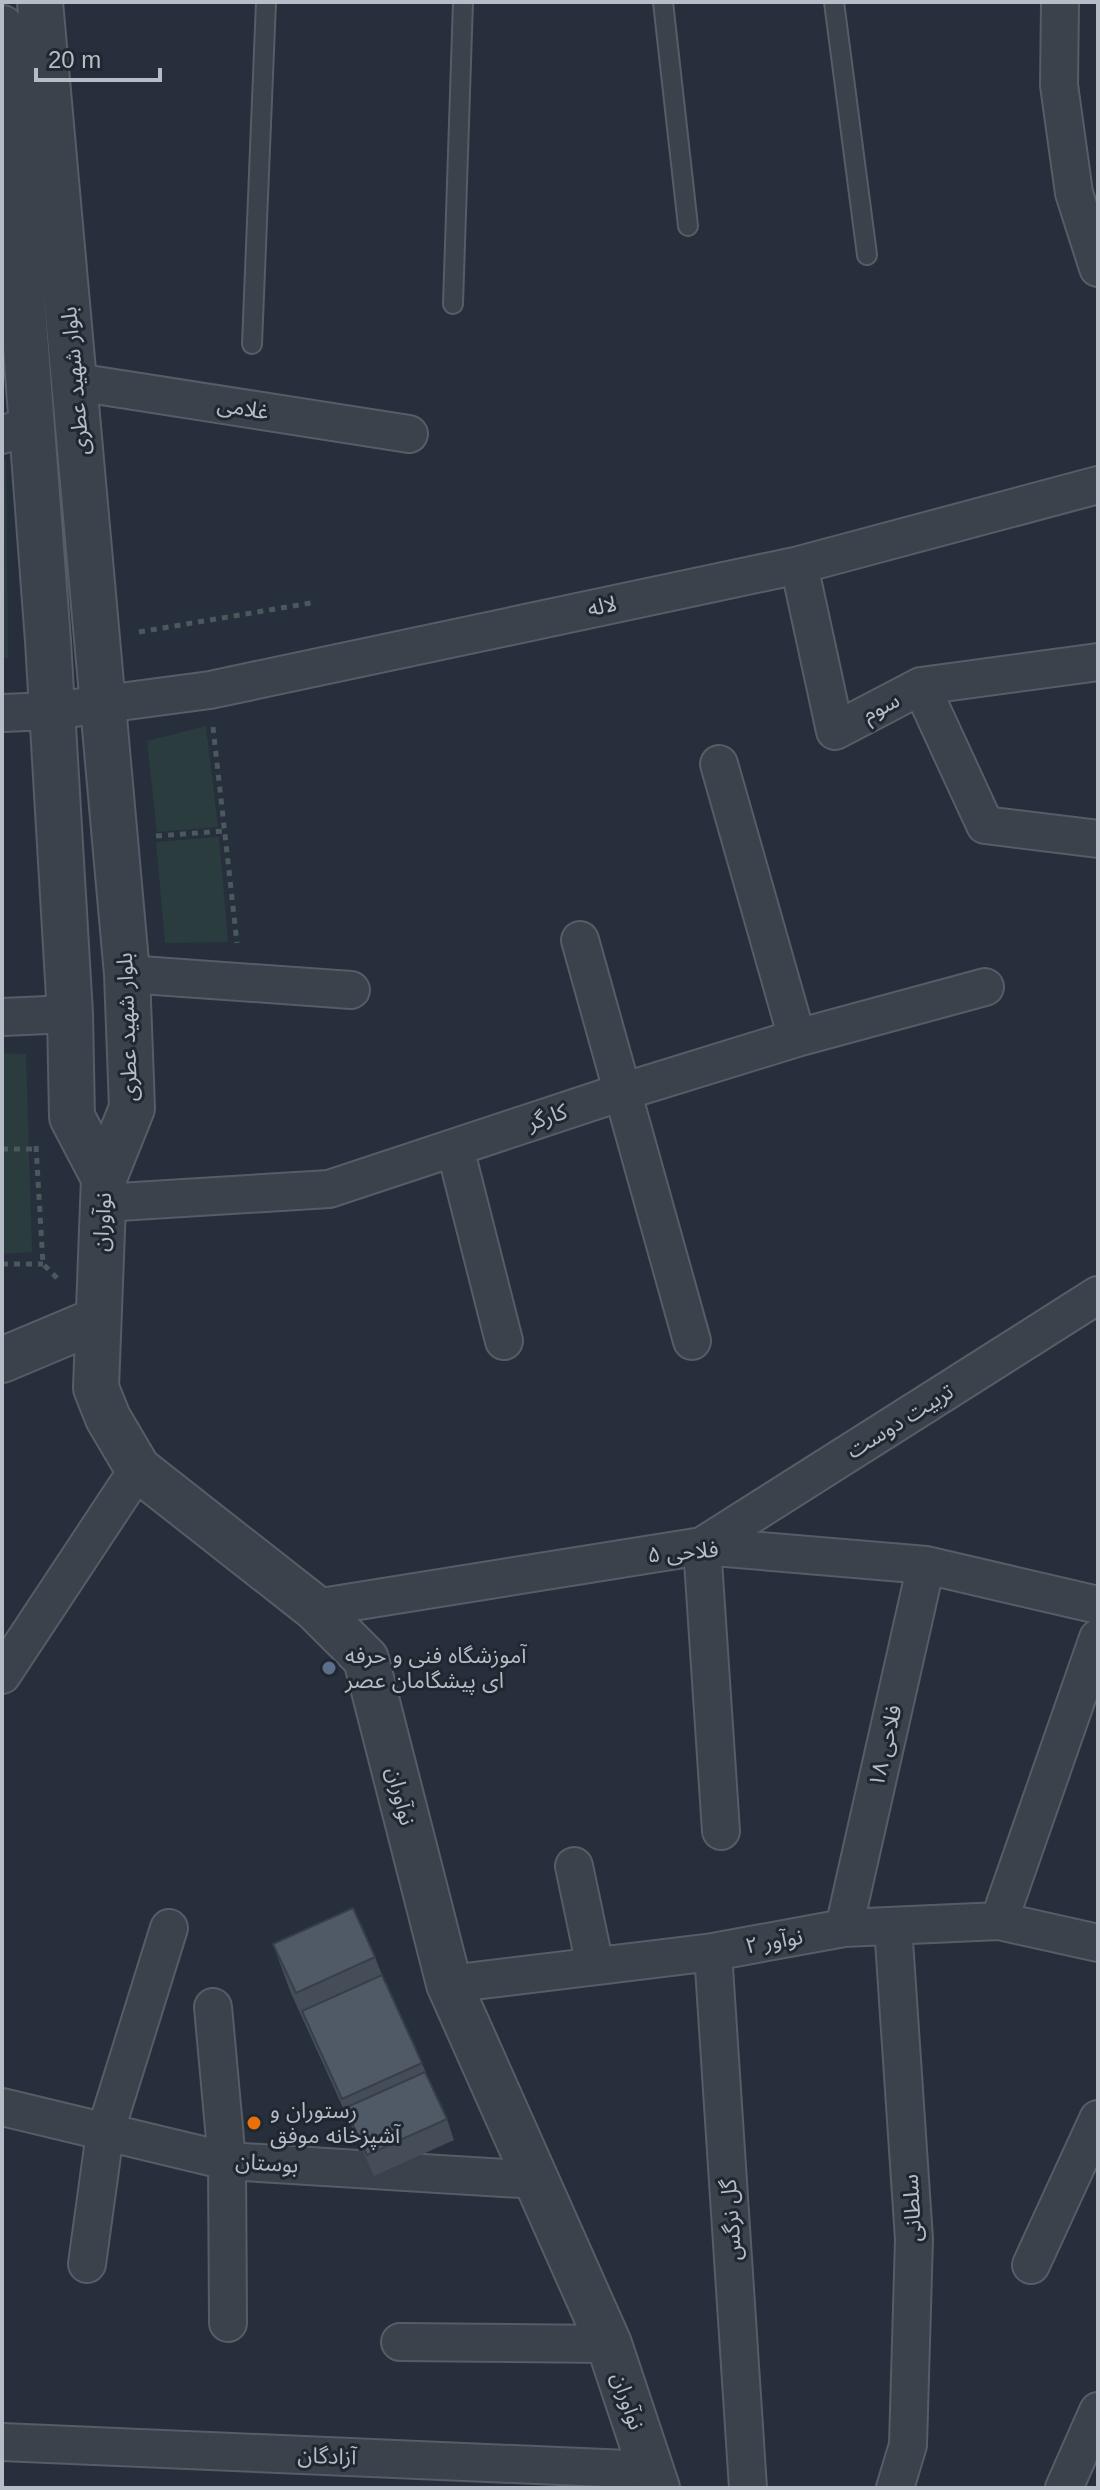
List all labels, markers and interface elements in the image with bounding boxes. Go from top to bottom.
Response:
scale bar [36,32,160,82]
text: 20 m [48,46,101,73]
street label: بلوار شهید عطری [56,306,95,456]
street label: غلامی [215,392,271,424]
street label: لاله [585,591,619,621]
street label: سوم [858,687,906,730]
street label: بلوار شهید عطری [112,952,143,1102]
street label: کارگر [523,1098,571,1137]
street label: نوآوران [88,1192,117,1252]
street label: تربیت دوست [842,1378,958,1464]
street label: فلاحی ۵ [647,1536,719,1568]
place label: آموزشگاه فنی و حرفه ای پیشگامان عصر [344,1643,528,1695]
marker: آموزشگاه فنی و حرفه ای پیشگامان عصر [320,1659,338,1677]
street label: فلاحی ۱۸ [863,1703,907,1789]
street label: نوآوران [381,1764,420,1828]
street label: نوآور ۲ [743,1924,805,1959]
place label: رستوران و آشپزخانه موفق [270,2098,402,2150]
marker: رستوران و آشپزخانه موفق [245,2114,263,2132]
street label: بوستان [235,2148,299,2178]
street label: سلطانی [898,2173,926,2243]
street label: گل نرگس [716,2177,746,2262]
street label: نوآوران [606,2369,649,2433]
street label: آزادگان [297,2442,358,2471]

